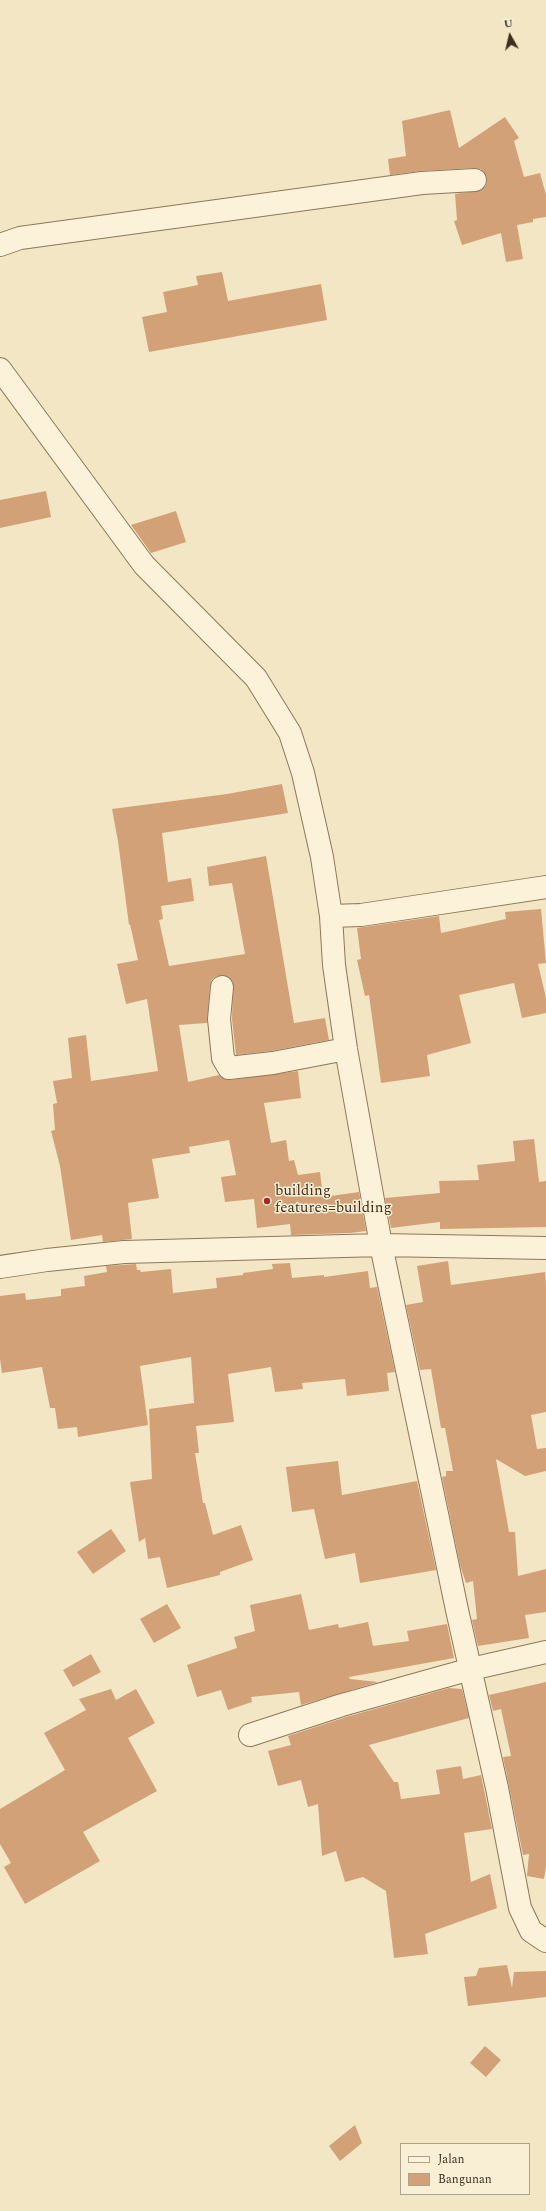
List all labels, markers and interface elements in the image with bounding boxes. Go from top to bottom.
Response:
text: U [503,15,514,33]
north arrow [490,16,530,56]
place label: building features=building [275,1183,392,1218]
marker: building features=building [262,1196,272,1206]
legend [400,2143,530,2195]
text: Jalan [438,2150,465,2169]
text: Bangunan [438,2170,492,2189]

